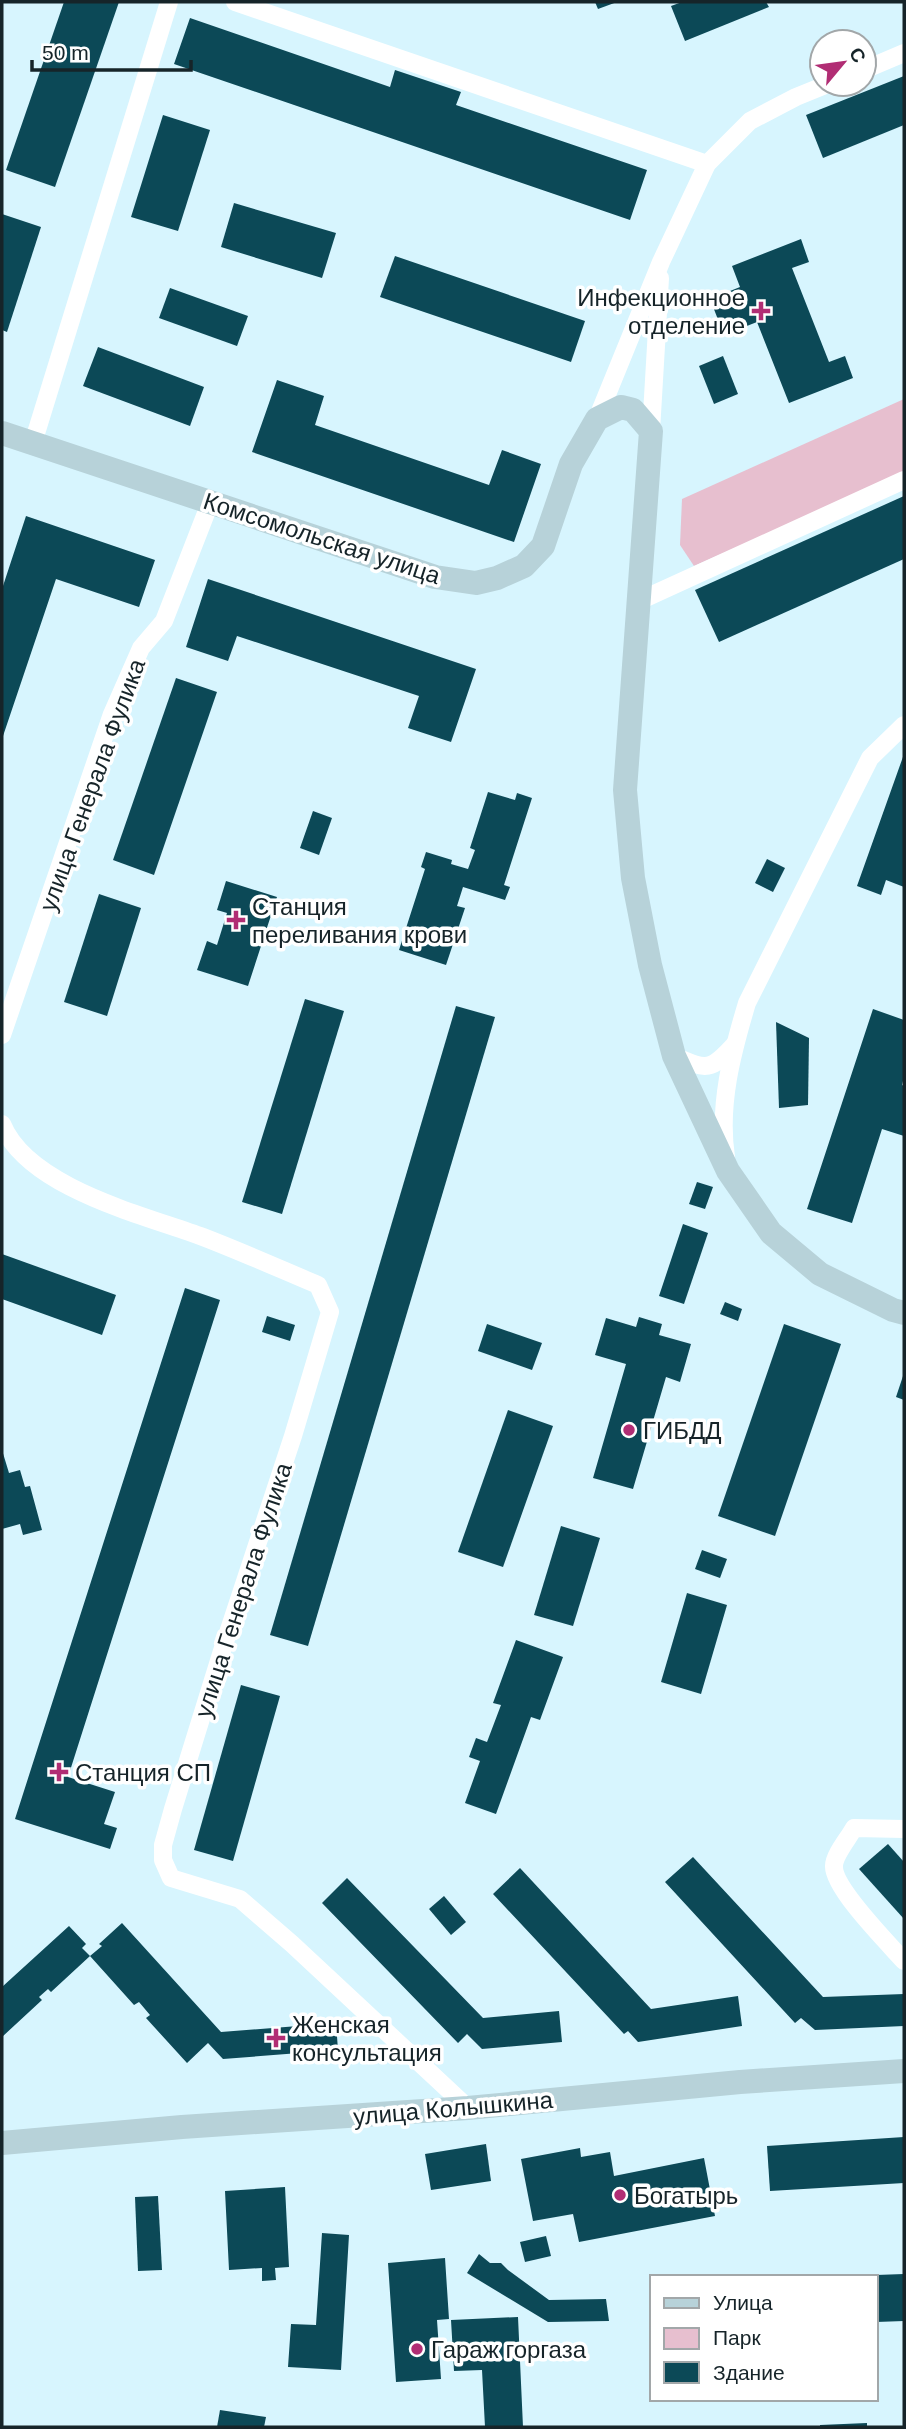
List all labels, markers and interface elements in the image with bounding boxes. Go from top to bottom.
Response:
scale bar [32,28,191,72]
north arrow [808,28,878,98]
text: 50 m [42,41,89,64]
text: С [845,44,870,66]
place label: Инфекционное отделение [577,284,745,339]
marker: Инфекционное отделение [751,301,771,321]
street label: Комсомольская улица [200,487,444,589]
street label: улица Генерала Фулика [34,655,150,915]
place label: Станция переливания крови [252,893,467,948]
marker: Станция переливания крови [226,910,246,930]
place label: ГИБДД [643,1417,722,1444]
marker: ГИБДД [621,1422,637,1438]
street label: улица Генерала Фулика [189,1459,297,1721]
place label: Станция СП [75,1759,211,1786]
marker: Станция СП [49,1762,69,1782]
place label: Женская консультация [292,2011,442,2066]
marker: Женская консультация [266,2028,286,2048]
street label: улица Колышкина [352,2086,555,2130]
place label: Богатырь [634,2182,738,2209]
marker: Богатырь [612,2187,628,2203]
legend [650,2275,878,2401]
text: Улица [713,2291,773,2314]
text: Парк [713,2326,761,2349]
place label: Гараж горгаза [431,2336,587,2363]
marker: Гараж горгаза [409,2341,425,2357]
text: Здание [713,2361,785,2384]

